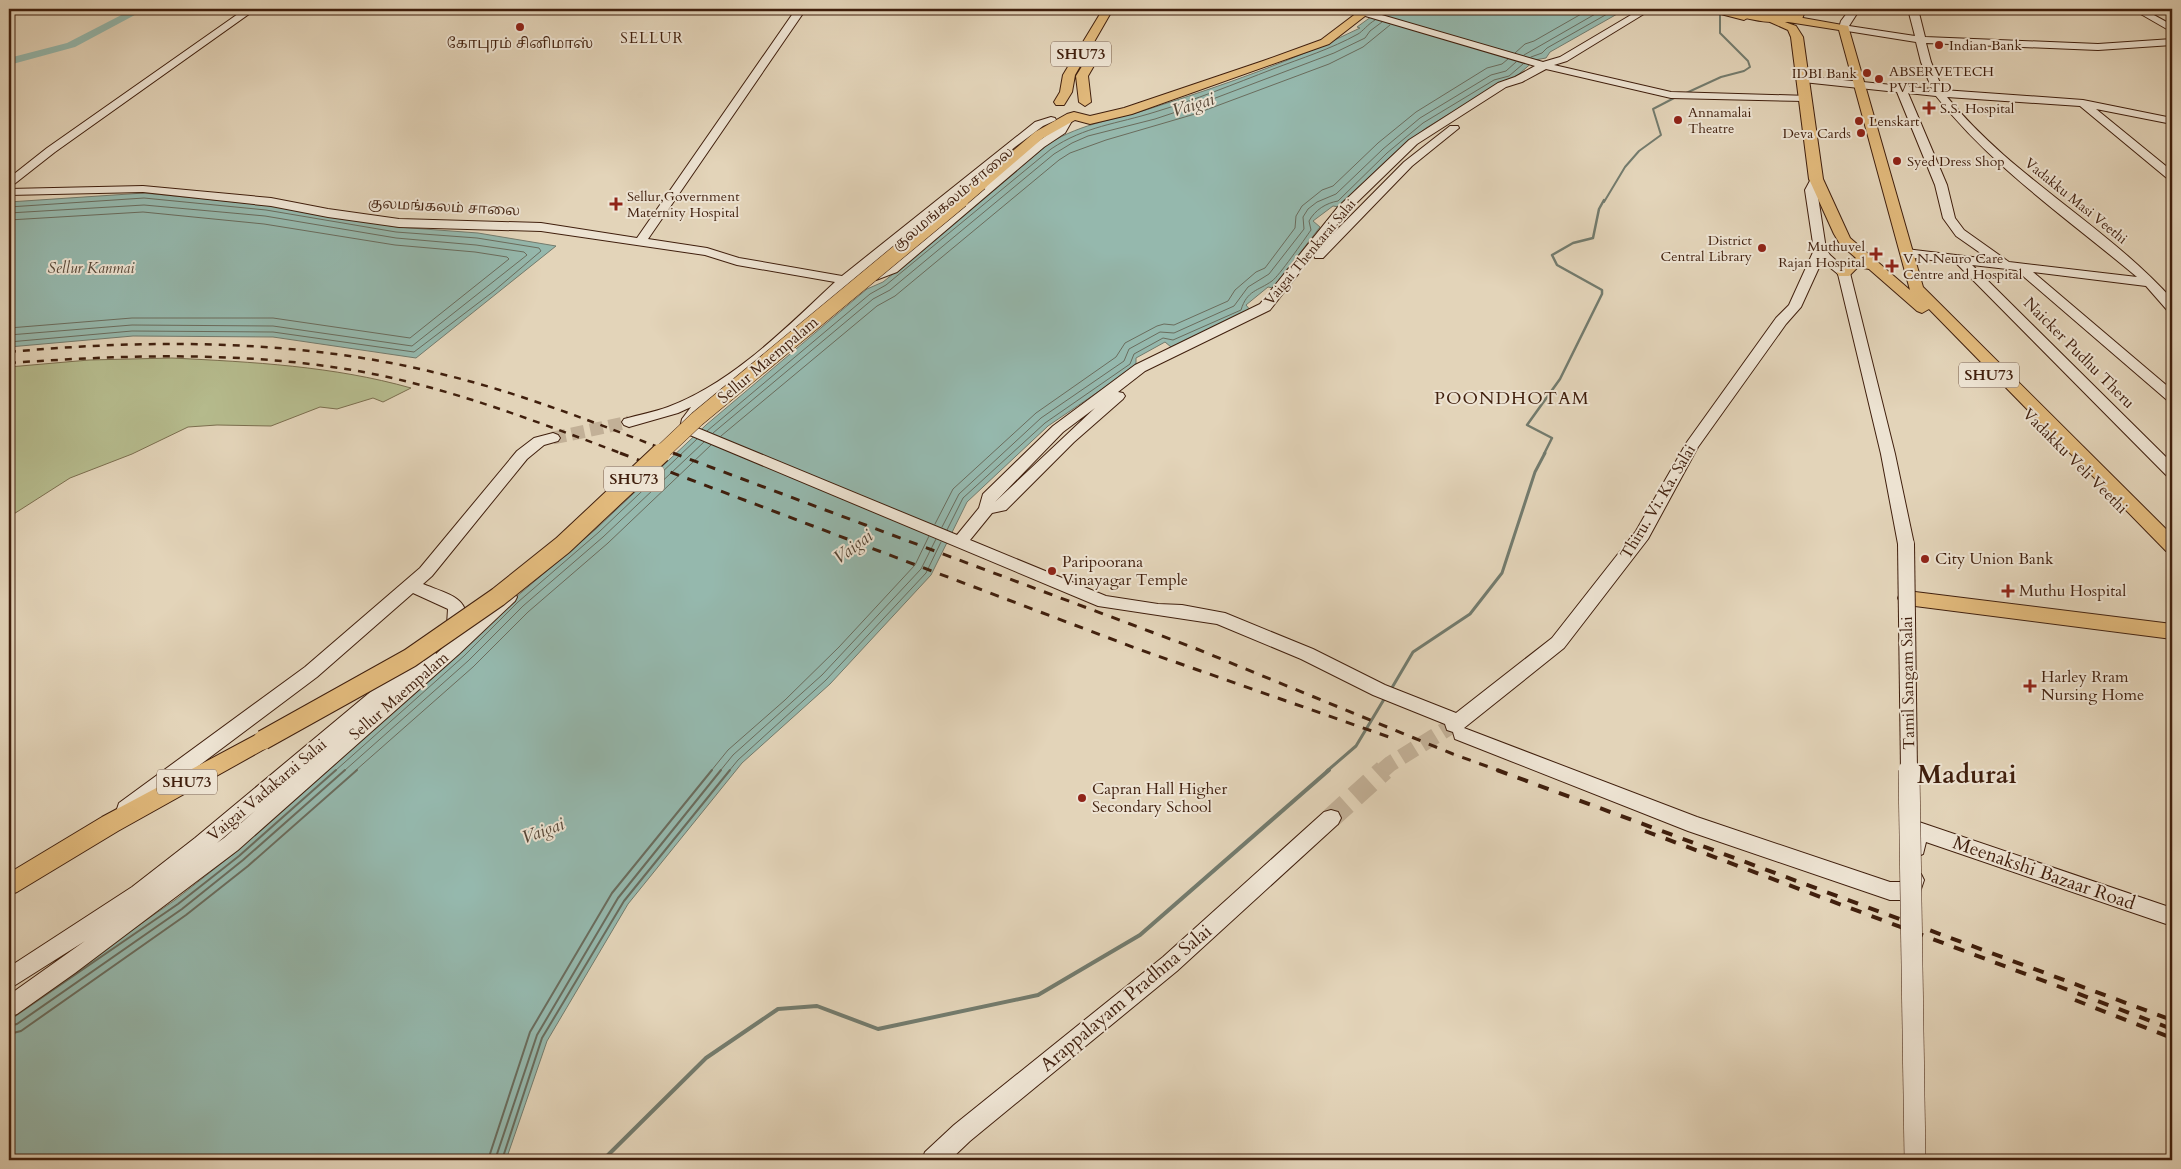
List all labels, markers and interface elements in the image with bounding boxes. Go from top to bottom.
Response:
marker: கோபுரம் சினிமாஸ் [514,21,526,33]
district label: SELLUR [620,28,684,48]
place label: கோபுரம் சினிமாஸ் [447,34,593,53]
place label: Indian Bank [1949,36,2022,55]
marker: Indian Bank [1933,39,1945,51]
road number: SHU73 [1051,42,1111,66]
place label: ABSERVETECH PVT LTD [1889,62,1994,97]
place label: IDBI Bank [1792,64,1857,83]
marker: IDBI Bank [1861,67,1873,79]
marker: ABSERVETECH PVT LTD [1873,73,1885,85]
water label: Vaigai [1168,86,1219,123]
place label: S.S. Hospital [1940,99,2015,118]
marker: S.S. Hospital [1922,101,1936,115]
place label: Annamalai Theatre [1688,103,1751,138]
place label: Lenskart [1869,112,1920,131]
marker: Annamalai Theatre [1672,114,1684,126]
marker: Lenskart [1853,115,1865,127]
place label: Deva Cards [1782,124,1851,143]
marker: Deva Cards [1855,127,1867,139]
street label: குலமங்கலம் சாலை [889,143,1017,255]
place label: Syed Dress Shop [1907,152,2005,171]
street label: Vadakku Masi Veethi [2021,154,2131,248]
marker: Syed Dress Shop [1891,155,1903,167]
place label: Sellur,Government Maternity Hospital [627,187,740,222]
street label: குலமங்கலம் சாலை [368,194,520,220]
street label: Vaigai Thenkarai Salai [1260,195,1360,309]
marker: Sellur,Government Maternity Hospital [609,197,623,211]
place label: District Central Library [1661,231,1753,266]
place label: Muthuvel Rajan Hospital [1778,237,1865,272]
marker: District Central Library [1756,242,1768,254]
marker: Muthuvel Rajan Hospital [1869,247,1883,261]
place label: V N Neuro Care Centre and Hospital [1903,249,2023,284]
water label: Sellur Kanmai [48,258,135,278]
marker: V N Neuro Care Centre and Hospital [1885,259,1899,273]
street label: Naicker Pudhu Theru [2018,292,2140,414]
street label: Sellur Maempalam [713,311,823,409]
road number: SHU73 [1959,362,2019,388]
district label: POONDHOTAM [1434,386,1590,411]
street label: Vadakku Veli Veethi [2017,403,2133,519]
street label: Thiru. Vi. Ka. Salai [1615,440,1701,563]
road number: SHU73 [604,466,664,492]
water label: Vaigai [828,523,879,570]
place label: City Union Bank [1935,548,2054,570]
place label: Paripoorana Vinayagar Temple [1062,551,1188,591]
marker: City Union Bank [1919,553,1931,565]
marker: Paripoorana Vinayagar Temple [1046,565,1058,577]
place label: Muthu Hospital [2019,580,2126,602]
marker: Muthu Hospital [2001,584,2015,598]
street label: Tamil Sangam Salai [1896,616,1920,750]
street label: Sellur Maempalam [345,646,454,745]
place label: Harley Rram Nursing Home [2041,666,2144,706]
marker: Harley Rram Nursing Home [2023,679,2037,693]
street label: Vaigai Vadakarai Salai [203,733,332,846]
district label: Madurai [1917,757,2017,792]
road number: SHU73 [157,770,217,794]
place label: Capran Hall Higher Secondary School [1092,778,1227,818]
marker: Capran Hall Higher Secondary School [1076,792,1088,804]
water label: Vaigai [518,811,569,850]
street label: Meenakshi Bazaar Road [1949,830,2139,916]
street label: Arappalayam Pradhna Salai [1035,918,1217,1078]

